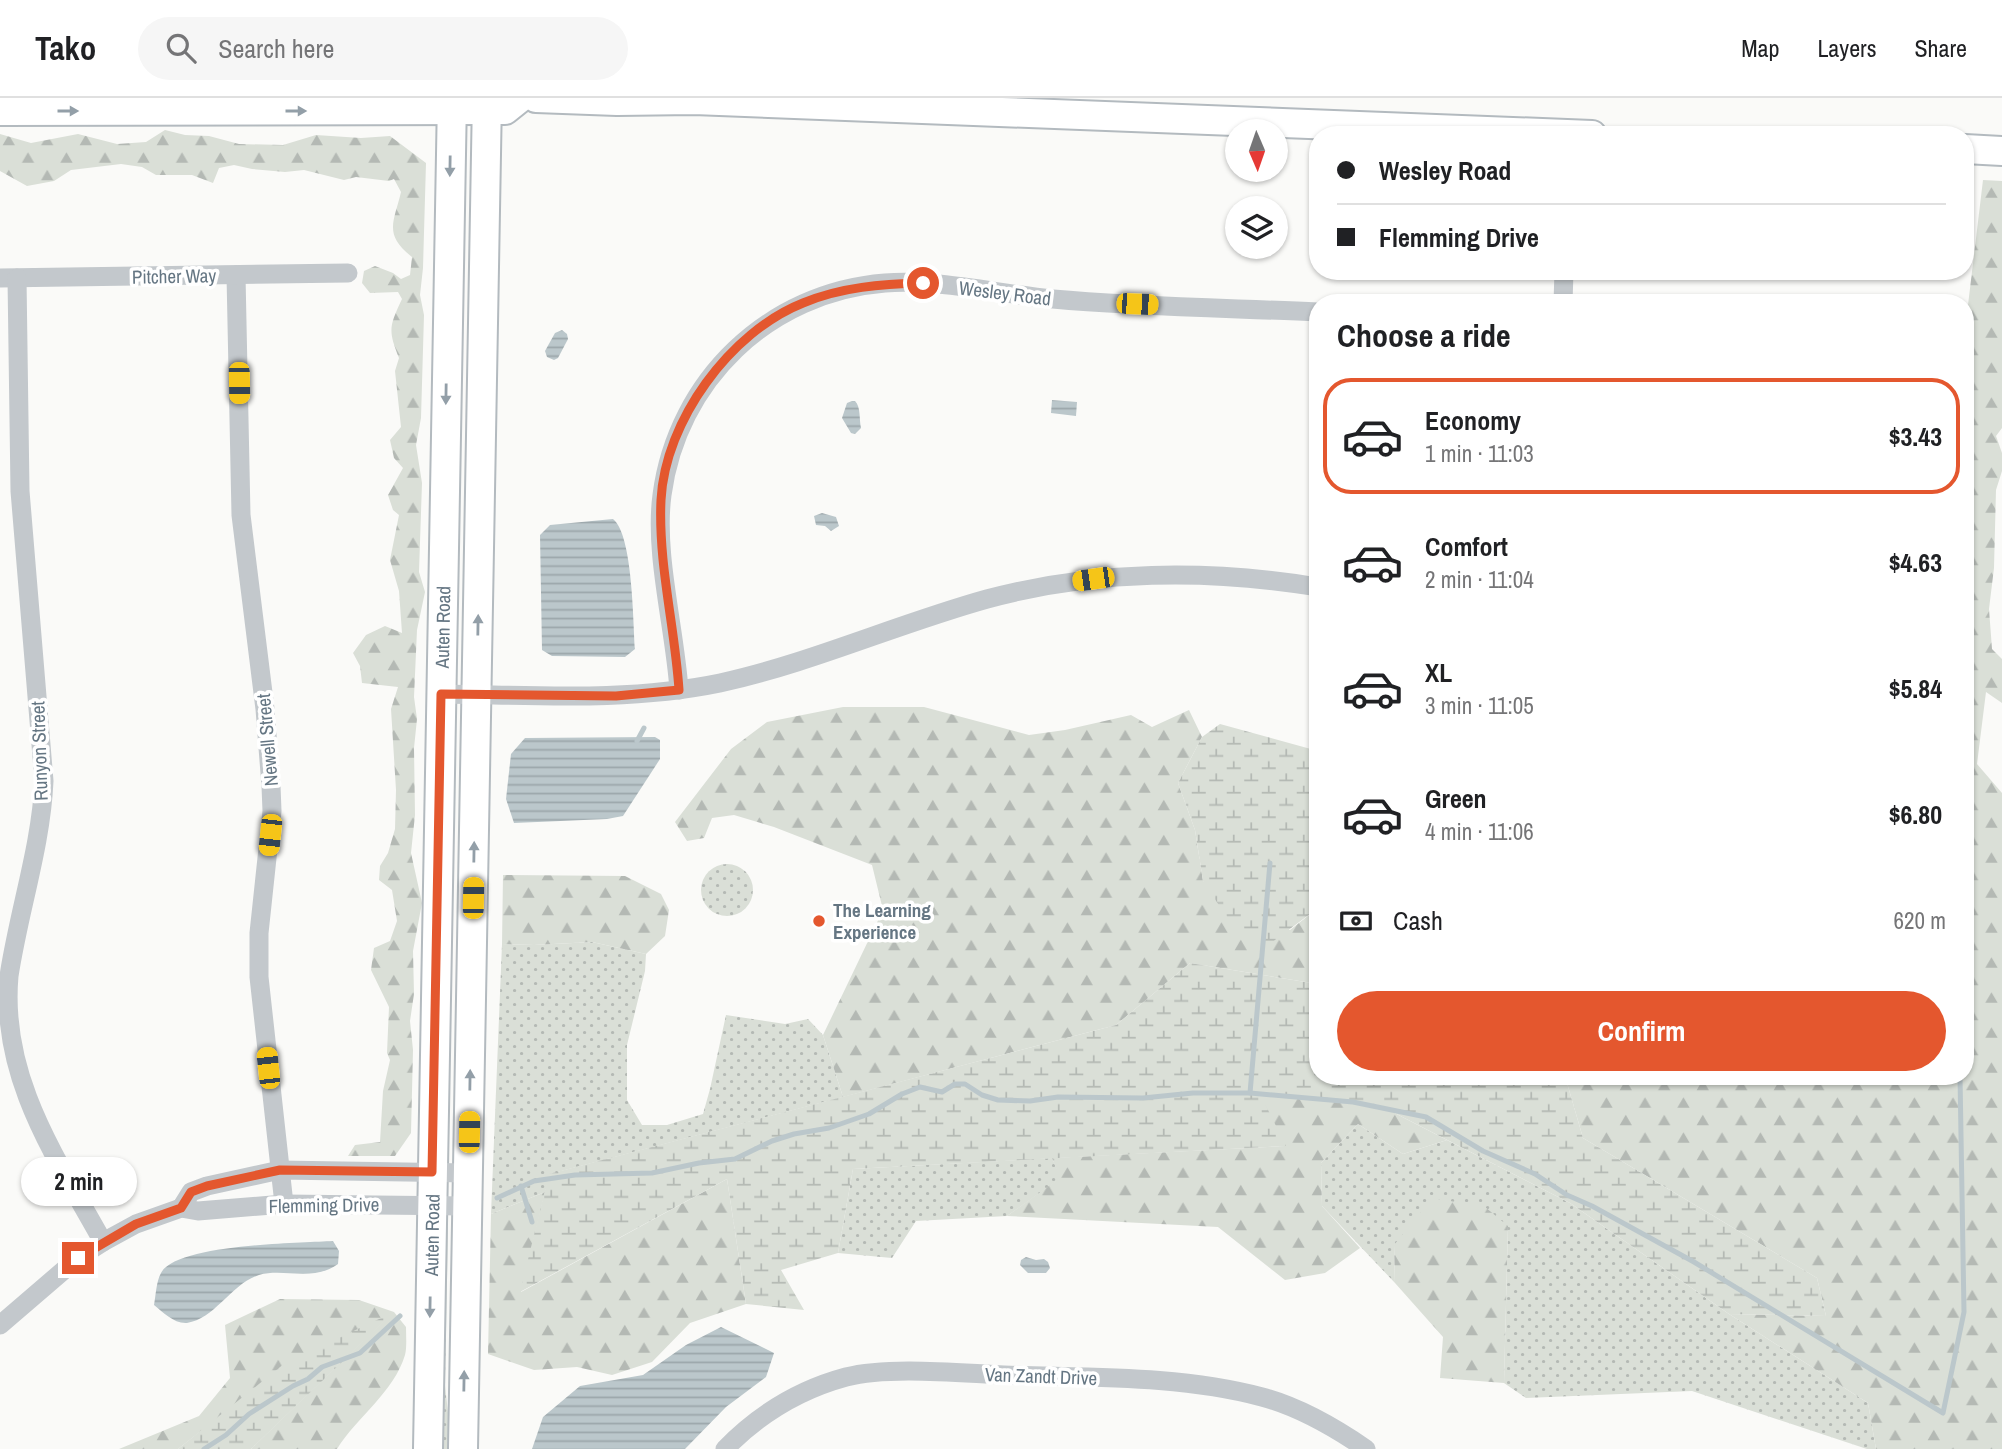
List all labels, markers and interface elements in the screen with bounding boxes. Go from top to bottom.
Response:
search box [138,17,628,80]
text: Tako [35,26,96,70]
icon: search [162,29,200,67]
text: Search here [218,31,334,66]
text: Map [1741,32,1779,64]
text: Layers [1817,32,1876,64]
text: Share [1914,32,1967,64]
one-way arrow [57,105,79,117]
one-way arrow [285,105,307,117]
north arrow [1225,119,1288,182]
map controls [1225,119,1288,259]
text: Wesley Road [1379,153,1511,188]
one-way arrow [445,155,456,177]
button: layers [1225,196,1288,259]
text: Flemming Drive [1379,220,1539,255]
street label: Pitcher Way [132,262,217,290]
route start [907,267,939,299]
street label: Wesley Road [958,274,1052,312]
car [1116,293,1159,315]
text: Choose a ride [1337,314,1511,357]
car [229,362,250,404]
one-way arrow [440,383,452,405]
text: Economy [1425,403,1521,438]
icon: car [1341,405,1404,468]
text: $3.43 [1889,419,1942,454]
text: 1 min · 11:03 [1425,438,1534,469]
text: Comfort [1425,529,1508,564]
icon: car [1341,531,1404,594]
text: $4.63 [1889,545,1942,580]
text: 2 min · 11:04 [1425,564,1534,595]
car [1071,566,1116,592]
street label: Auten Road [429,586,456,670]
one-way arrow [472,614,483,636]
text: XL [1425,655,1452,690]
icon: car [1341,657,1404,720]
text: $5.84 [1889,671,1942,706]
text: 3 min · 11:05 [1425,690,1534,721]
street label: Newell Street [250,692,284,787]
street label: Runyon Street [24,700,54,801]
text: Green [1425,781,1487,816]
icon: car [1341,783,1404,846]
text: $6.80 [1889,797,1942,832]
car [258,813,283,857]
text: 4 min · 11:06 [1425,816,1534,847]
one-way arrow [468,841,479,863]
car [463,877,484,919]
place label: The Learning Experience [833,897,931,945]
icon: cash [1337,902,1375,940]
text: Cash [1393,903,1443,938]
text: 620 m [1894,905,1946,936]
marker: The Learning Experience [811,913,827,929]
button: Confirm [1337,991,1946,1071]
car [256,1046,281,1090]
one-way arrow [464,1069,475,1091]
car [459,1111,480,1153]
callout: 2 min [20,1156,136,1206]
text: 2 min [54,1166,104,1197]
street label: Flemming Drive [268,1191,380,1219]
street label: Auten Road [418,1194,446,1277]
route end [62,1242,94,1274]
one-way arrow [424,1296,436,1318]
street label: Van Zandt Drive [984,1361,1098,1391]
one-way arrow [459,1370,470,1392]

